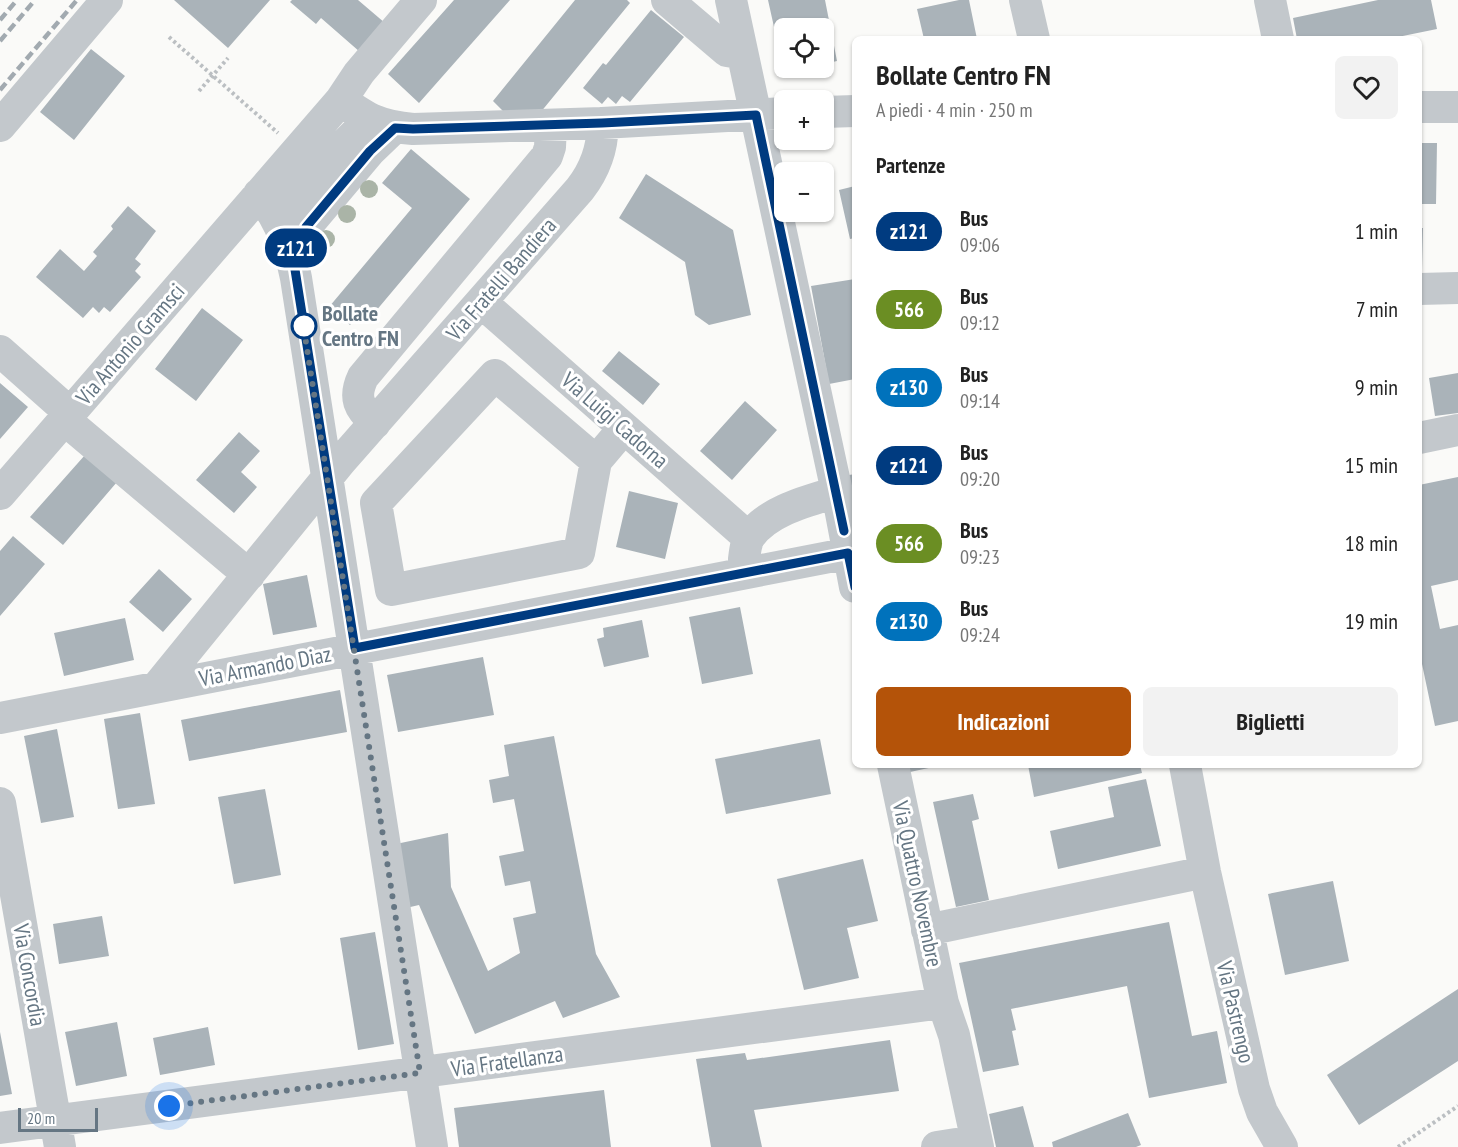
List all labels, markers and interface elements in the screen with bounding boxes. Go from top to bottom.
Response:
map controls [774,18,834,222]
button: locate [774,18,834,78]
text: Bollate Centro FN [876,56,1051,93]
button: heart [1335,56,1398,119]
button: + [774,90,834,150]
text: A piedi · 4 min · 250 m [876,97,1032,123]
text: Partenze [876,151,945,179]
button: − [774,162,834,222]
text: Bus [960,204,988,232]
street label: Via Fratelli Bandiera [439,212,562,347]
text: 1 min [1355,217,1398,245]
text: z121 [890,218,928,245]
line badge: z121 [254,228,338,268]
text: 09:06 [960,232,1000,258]
text: z121 [277,235,315,262]
street label: Via Antonio Gramsci [69,277,190,411]
text: Bus [960,282,988,310]
text: 7 min [1356,295,1398,323]
text: 566 [894,296,924,323]
place label: Bollate Centro FN [322,299,399,352]
text: 09:12 [960,310,1000,336]
marker: Bollate Centro FN [291,313,317,339]
text: Bus [960,360,988,388]
street label: Via Luigi Cadorna [555,365,674,474]
text: 9 min [1355,373,1398,401]
text: z130 [890,374,928,401]
text: 09:14 [960,388,1000,414]
text: Bus [960,438,988,466]
text: 15 min [1345,451,1398,479]
text: z121 [890,452,928,479]
text: 09:20 [960,466,1000,492]
text: Bus [960,516,988,544]
text: 18 min [1345,529,1398,557]
text: 566 [894,530,924,557]
text: 09:23 [960,544,1000,570]
text: Bus [960,594,988,622]
text: 19 min [1345,607,1398,635]
text: z130 [890,608,928,635]
text: 09:24 [960,622,1000,648]
street label: Via Armando Diaz [196,639,333,693]
button: Indicazioni [876,687,1131,756]
button: Biglietti [1143,687,1398,756]
street label: Via Quattro Novembre [887,798,949,970]
street label: Via Concordia [7,921,53,1028]
street label: Via Pastrengo [1210,957,1261,1066]
street label: Via Fratellanza [448,1039,565,1083]
your location [154,1091,184,1121]
scale bar [18,1105,98,1132]
text: 20 m [27,1108,55,1128]

